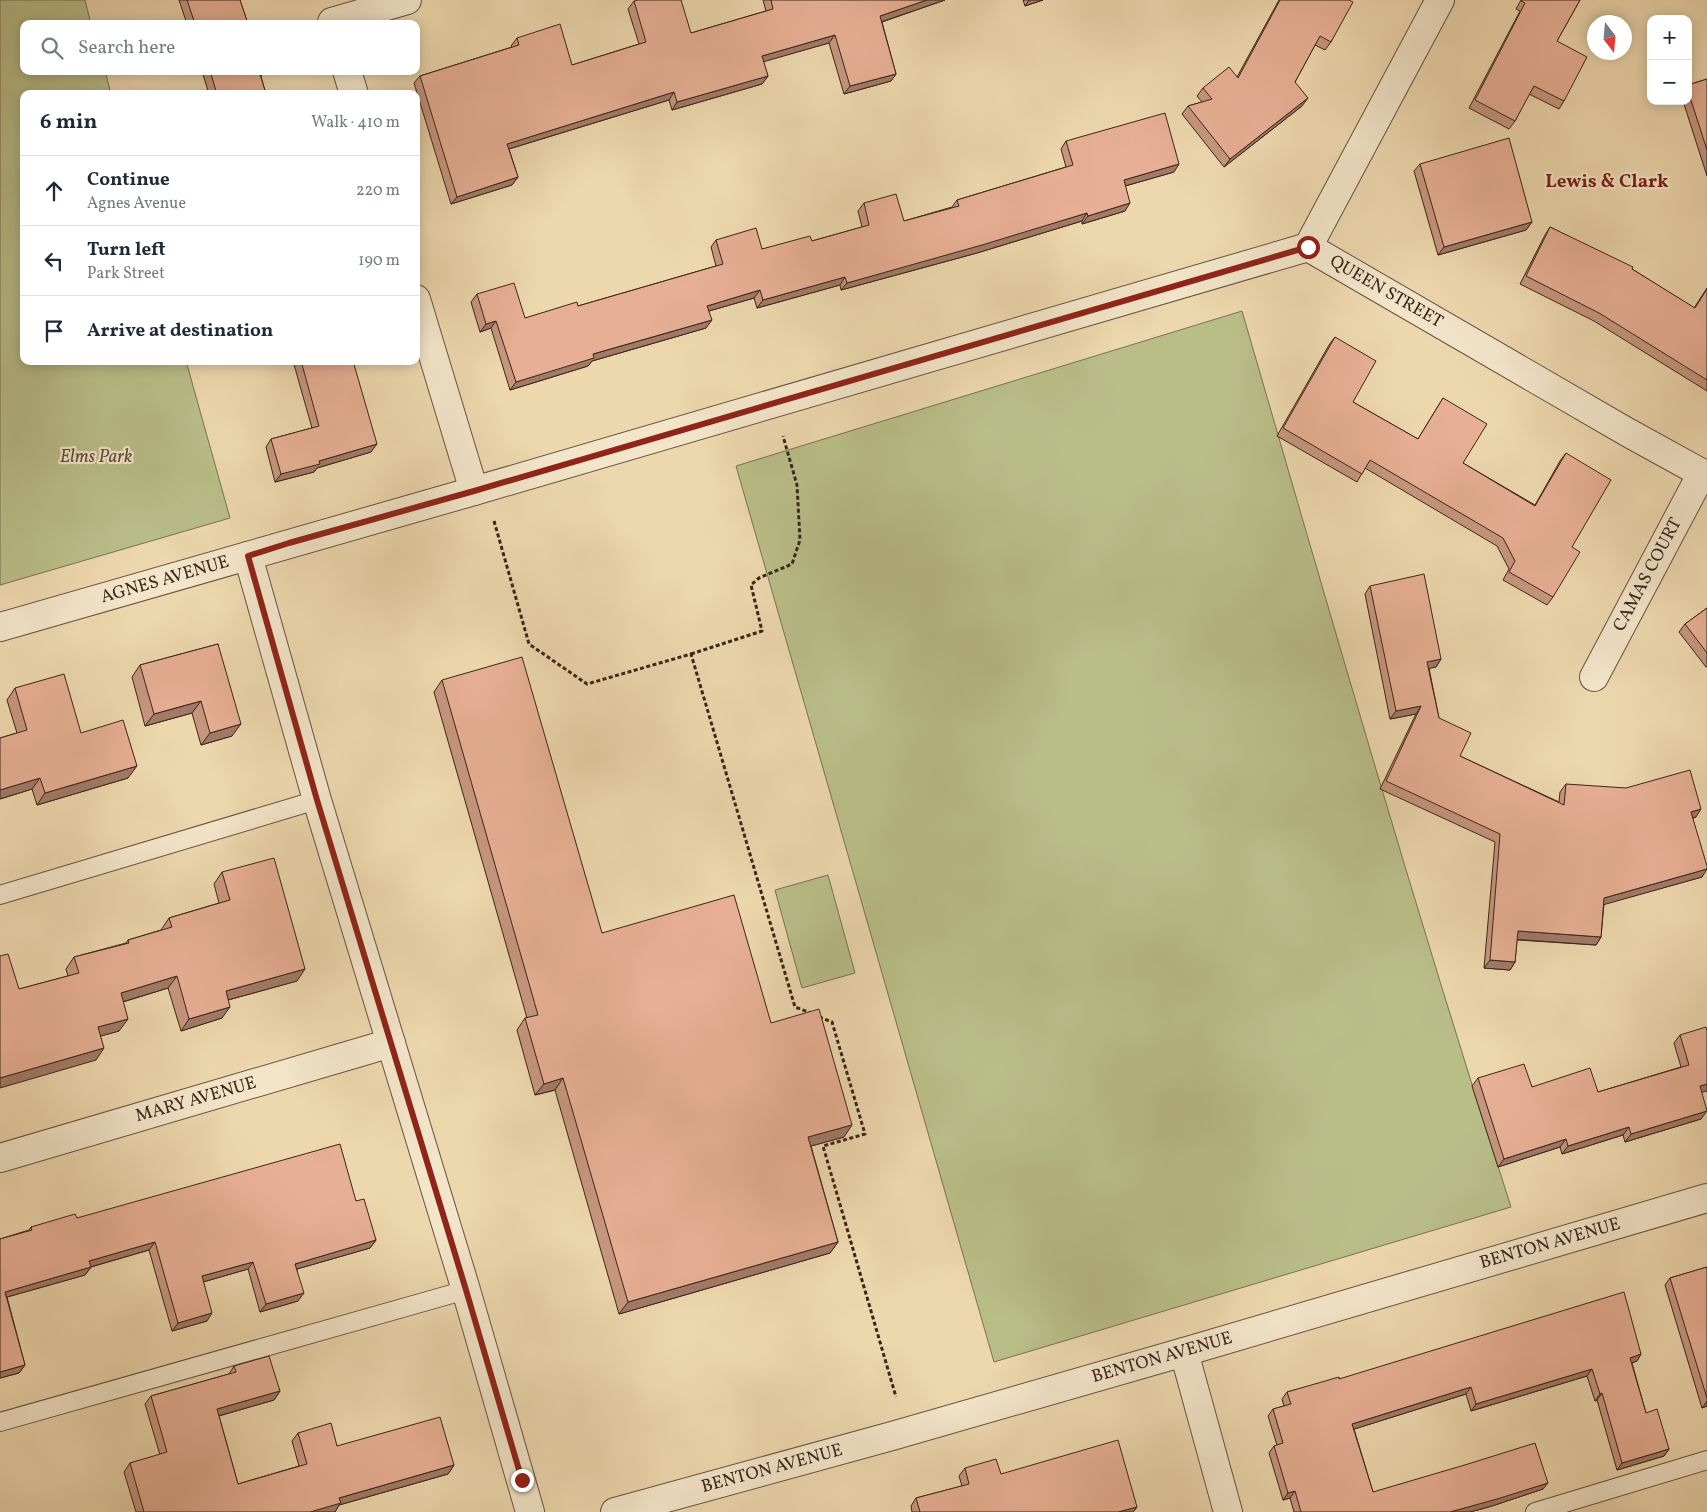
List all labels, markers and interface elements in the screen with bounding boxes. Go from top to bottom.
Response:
north arrow [1587,15,1632,60]
map controls [1647,15,1692,105]
button: + [1647,15,1692,60]
search box [20,20,420,75]
icon: search [38,34,66,62]
text: Search here [78,35,175,61]
button: − [1647,60,1692,105]
text: 6 min [40,108,97,137]
text: Walk · 410 m [311,112,400,134]
text: Continue [87,167,170,193]
district label: Lewis & Clark [1545,169,1669,195]
icon: ahead [40,177,68,205]
text: 220 m [356,180,400,202]
text: Agnes Avenue [87,193,186,215]
route start [1297,236,1320,259]
text: Turn left [87,237,166,263]
icon: left [40,247,68,275]
street label: QUEEN STREET [1325,249,1448,335]
text: 190 m [358,250,400,272]
text: Park Street [87,263,165,285]
icon: arrive [40,317,68,345]
text: Arrive at destination [87,318,273,344]
park label: Elms Park [60,445,132,470]
street label: CAMAS COURT [1608,513,1689,636]
street label: AGNES AVENUE [98,550,232,610]
street label: MARY AVENUE [133,1071,260,1129]
street label: BENTON AVENUE [1477,1212,1623,1276]
street label: BENTON AVENUE [1089,1326,1235,1390]
street label: BENTON AVENUE [699,1438,846,1500]
route end [511,1469,534,1492]

